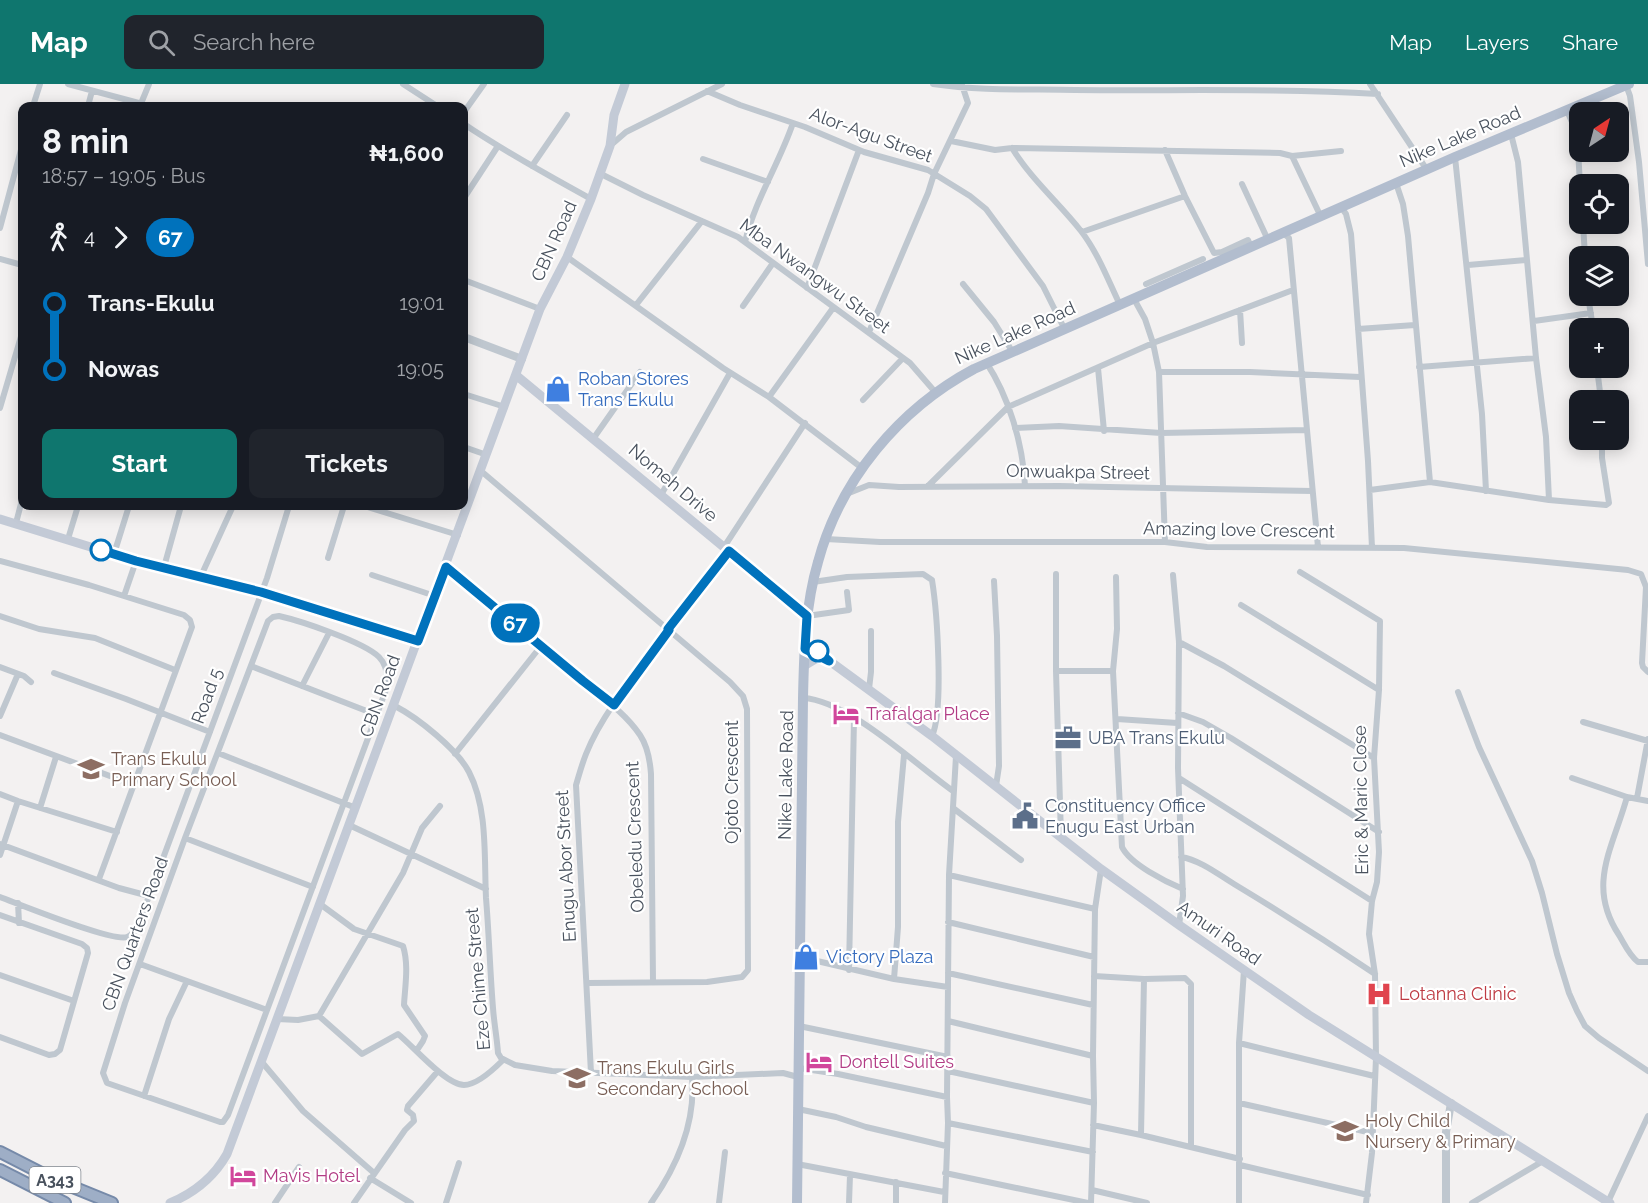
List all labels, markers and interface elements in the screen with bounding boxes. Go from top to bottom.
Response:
search box [124,15,544,69]
text: Map [30,26,88,59]
icon: search [145,26,178,59]
text: Search here [193,29,315,55]
text: Map [1389,30,1432,55]
text: Layers [1465,30,1529,55]
text: Share [1562,30,1618,55]
street label: Nike Lake Road [1396,102,1524,172]
north arrow [1569,102,1629,162]
map controls [1569,102,1629,450]
street label: Alor-Agu Street [807,103,935,166]
text: 8 min [42,122,129,161]
text: ₦1,600 [369,140,444,166]
text: 18:57 – 19:05 · Bus [42,164,205,188]
button: locate [1569,174,1629,234]
street label: CBN Road [526,197,581,284]
street label: Mba Nwangwu Street [736,214,895,337]
icon: walk [42,221,75,254]
icon: forward [104,221,137,254]
text: 4 [84,225,95,249]
text: 67 [158,225,182,250]
button: layers [1569,246,1629,306]
text: Trans-Ekulu [88,290,215,316]
text: 19:01 [399,291,444,315]
street label: Nike Lake Road [951,297,1078,369]
button: + [1569,318,1629,378]
text: Nowas [88,356,159,382]
text: 19:05 [397,357,444,381]
place label: Roban Stores Trans Ekulu [578,368,689,410]
shop icon: Roban Stores Trans Ekulu [543,374,573,404]
button: − [1569,390,1629,450]
button: Start [42,429,237,498]
button: Tickets [249,429,444,498]
street label: Nomeh Drive [625,439,722,526]
street label: Onwuakpa Street [1006,460,1150,483]
street label: Amazing love Crescent [1143,517,1335,542]
unlabelled marker [90,539,112,561]
line badge: 67 [488,604,542,642]
text: 67 [503,611,527,636]
unlabelled marker [807,640,829,662]
street label: CBN Road [355,652,404,740]
street label: Road 5 [187,665,226,726]
hotel icon: Trafalgar Place [831,699,861,729]
place label: Trafalgar Place [866,703,990,724]
street label: Nike Lake Road [774,710,797,840]
street label: Ojoto Crescent [721,720,742,844]
office icon: UBA Trans Ekulu [1053,723,1083,753]
street label: Eric & Maric Close [1349,725,1372,875]
place label: UBA Trans Ekulu [1088,727,1225,748]
place label: Trans Ekulu Primary School [111,748,237,790]
school or university icon: Trans Ekulu Primary School [76,754,106,784]
street label: Obeledu Crescent [621,761,648,913]
street label: Enugu Abor Street [551,789,580,943]
place label: Constituency Office Enugu East Urban [1045,795,1206,837]
public building icon: Constituency Office Enugu East Urban [1010,801,1040,831]
street label: CBN Quarters Road [97,854,172,1014]
street label: Amuri Road [1173,896,1265,969]
street label: Eze Chime Street [461,907,494,1051]
shop icon: Victory Plaza [791,942,821,972]
place label: Victory Plaza [826,946,933,967]
hospital icon: Lotanna Clinic [1364,979,1394,1009]
place label: Lotanna Clinic [1399,983,1517,1004]
hotel icon: Dontell Suites [804,1047,834,1077]
place label: Dontell Suites [839,1051,954,1072]
place label: Trans Ekulu Girls Secondary School [597,1057,748,1099]
school or university icon: Trans Ekulu Girls Secondary School [562,1063,592,1093]
place label: Holy Child Nursery & Primary [1365,1110,1516,1152]
school or university icon: Holy Child Nursery & Primary [1330,1116,1360,1146]
hotel icon: Mavis Hotel [228,1161,258,1191]
place label: Mavis Hotel [263,1165,360,1186]
road number: A343 [29,1167,80,1193]

